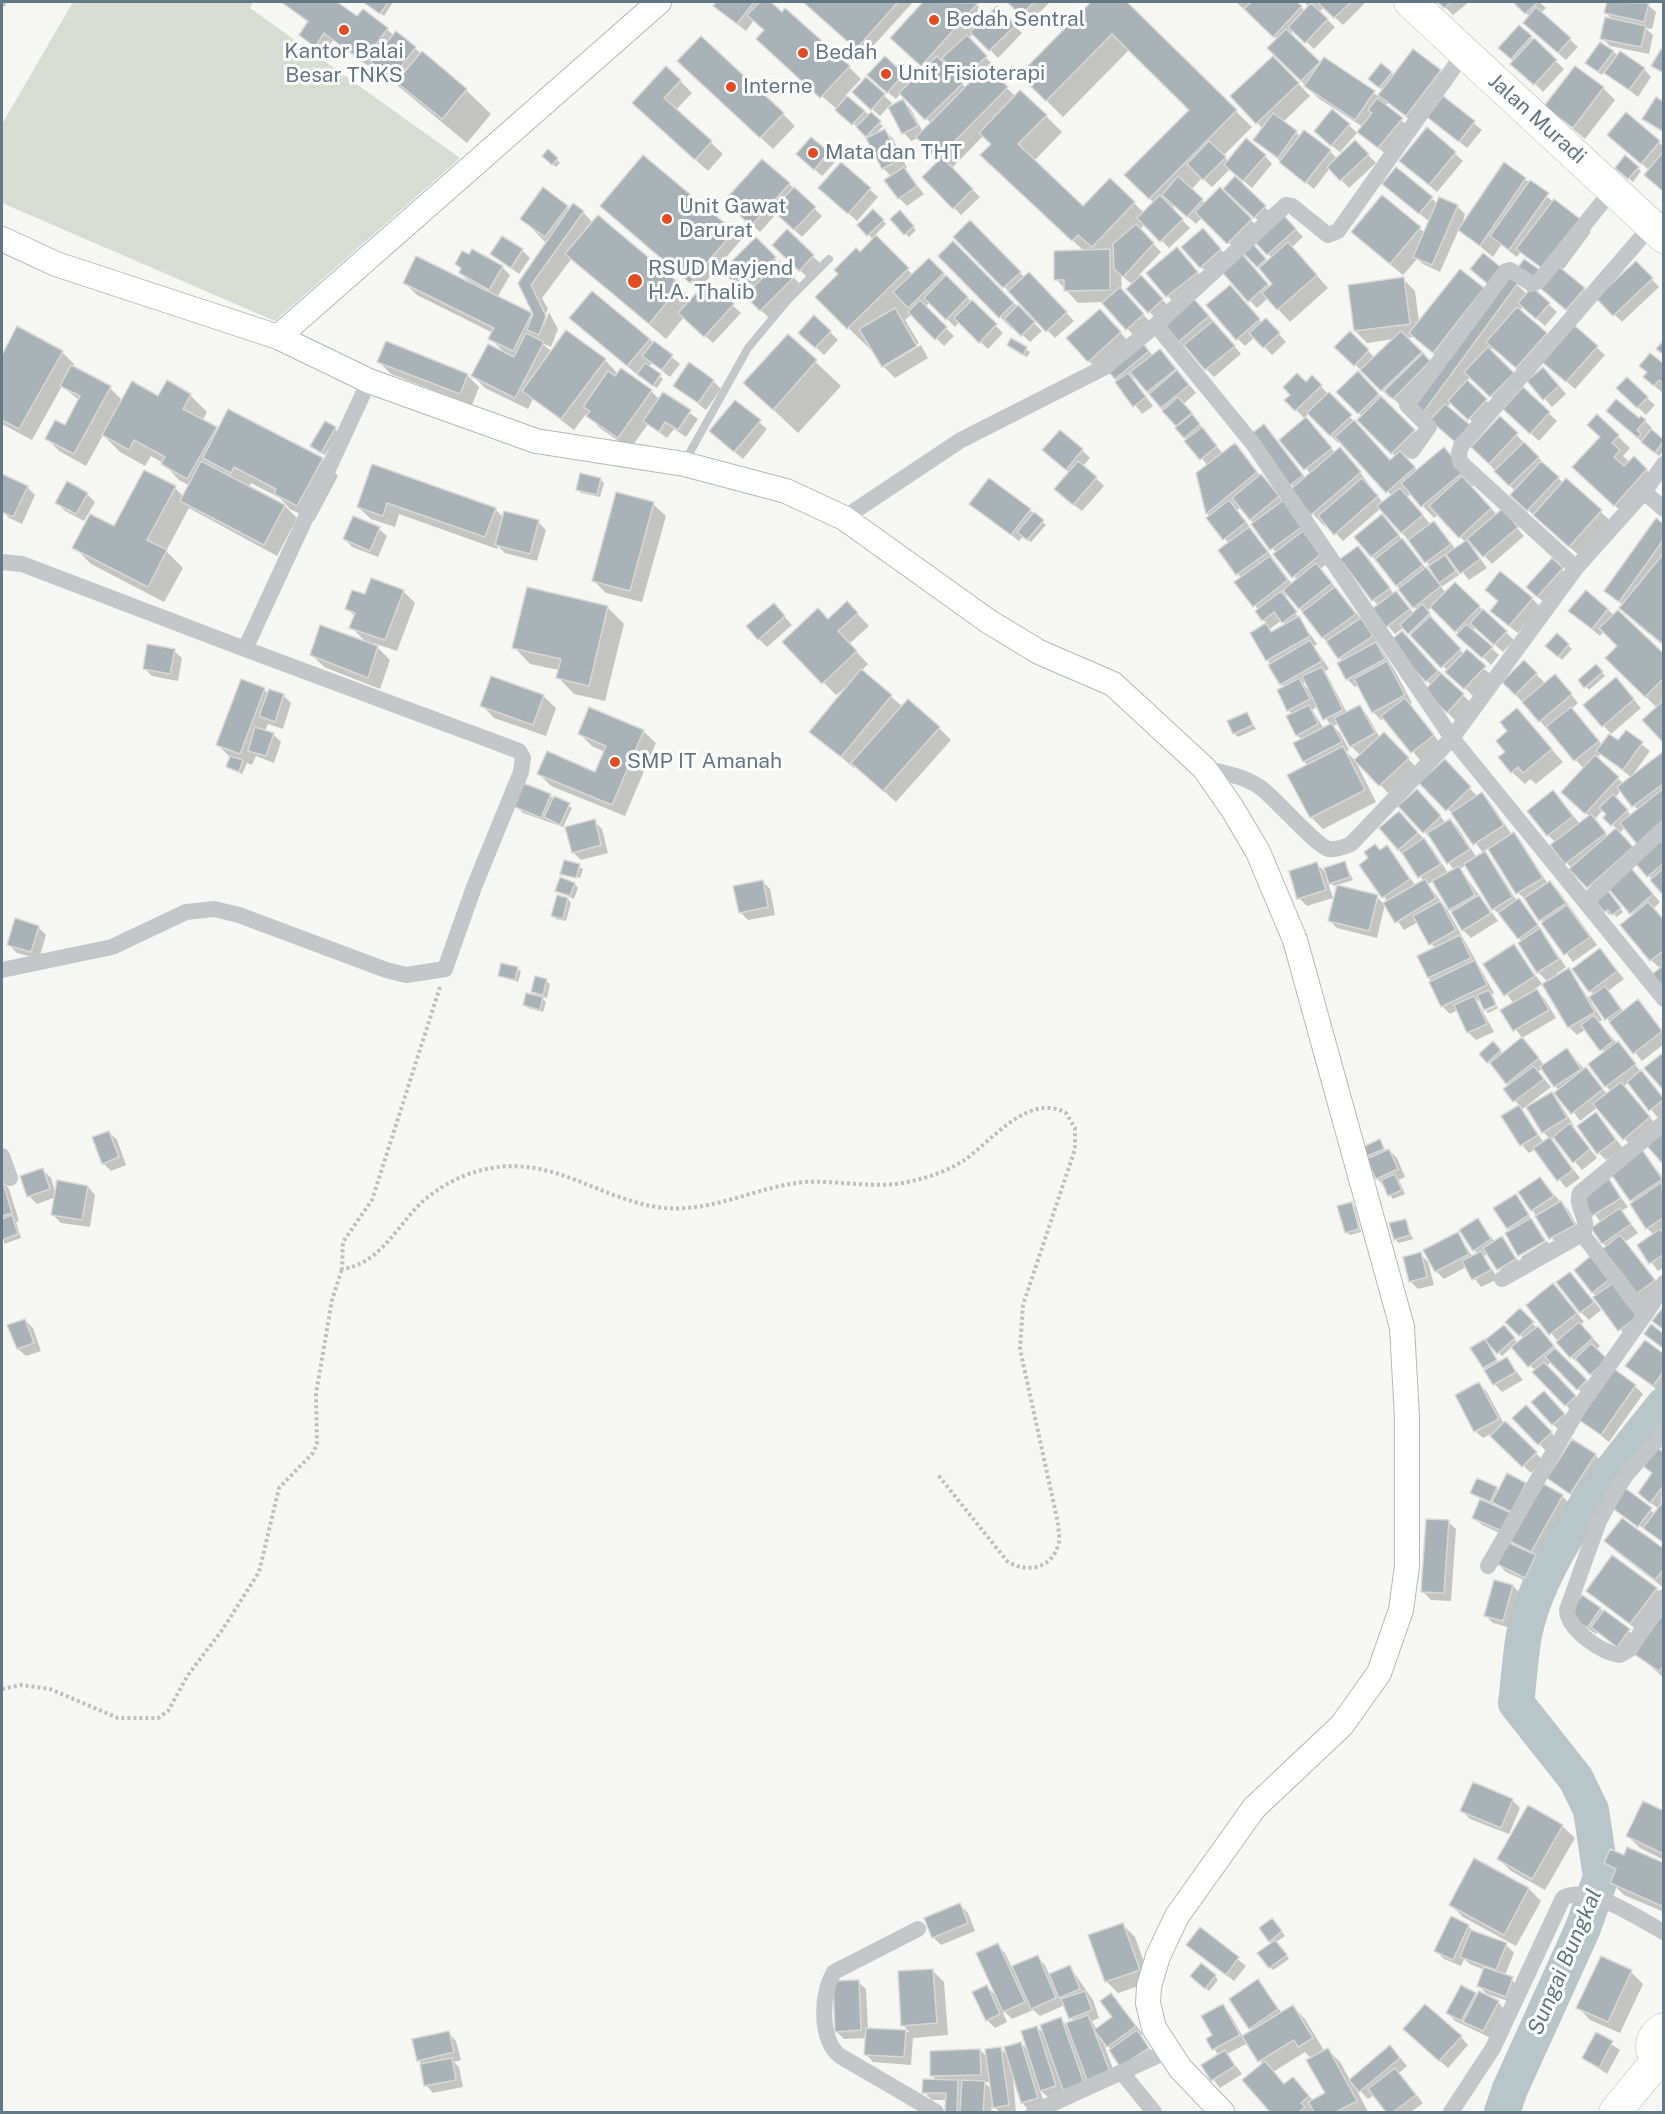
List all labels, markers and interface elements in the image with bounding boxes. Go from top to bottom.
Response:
place label: Bedah Sentral [946,7,1085,33]
marker: Bedah Sentral [927,13,941,27]
marker: Kantor Balai Besar TNKS [337,23,351,37]
place label: Kantor Balai Besar TNKS [284,39,404,89]
place label: Bedah [815,40,877,66]
marker: Bedah [796,46,810,60]
place label: Unit Fisioterapi [898,61,1045,87]
marker: Unit Fisioterapi [879,67,893,81]
street label: Jalan Muradi [1483,68,1591,170]
place label: Interne [743,74,813,100]
marker: Interne [724,80,738,94]
place label: Mata dan THT [825,140,962,166]
marker: Mata dan THT [806,146,820,160]
place label: Unit Gawat Darurat [679,194,786,244]
marker: Unit Gawat Darurat [660,212,674,226]
place label: RSUD Mayjend H.A. Thalib [648,256,793,306]
marker: RSUD Mayjend H.A. Thalib [626,272,644,290]
place label: SMP IT Amanah [627,749,782,775]
marker: SMP IT Amanah [608,755,622,769]
water label: Sungai Bungkal [1522,1885,1608,2039]

